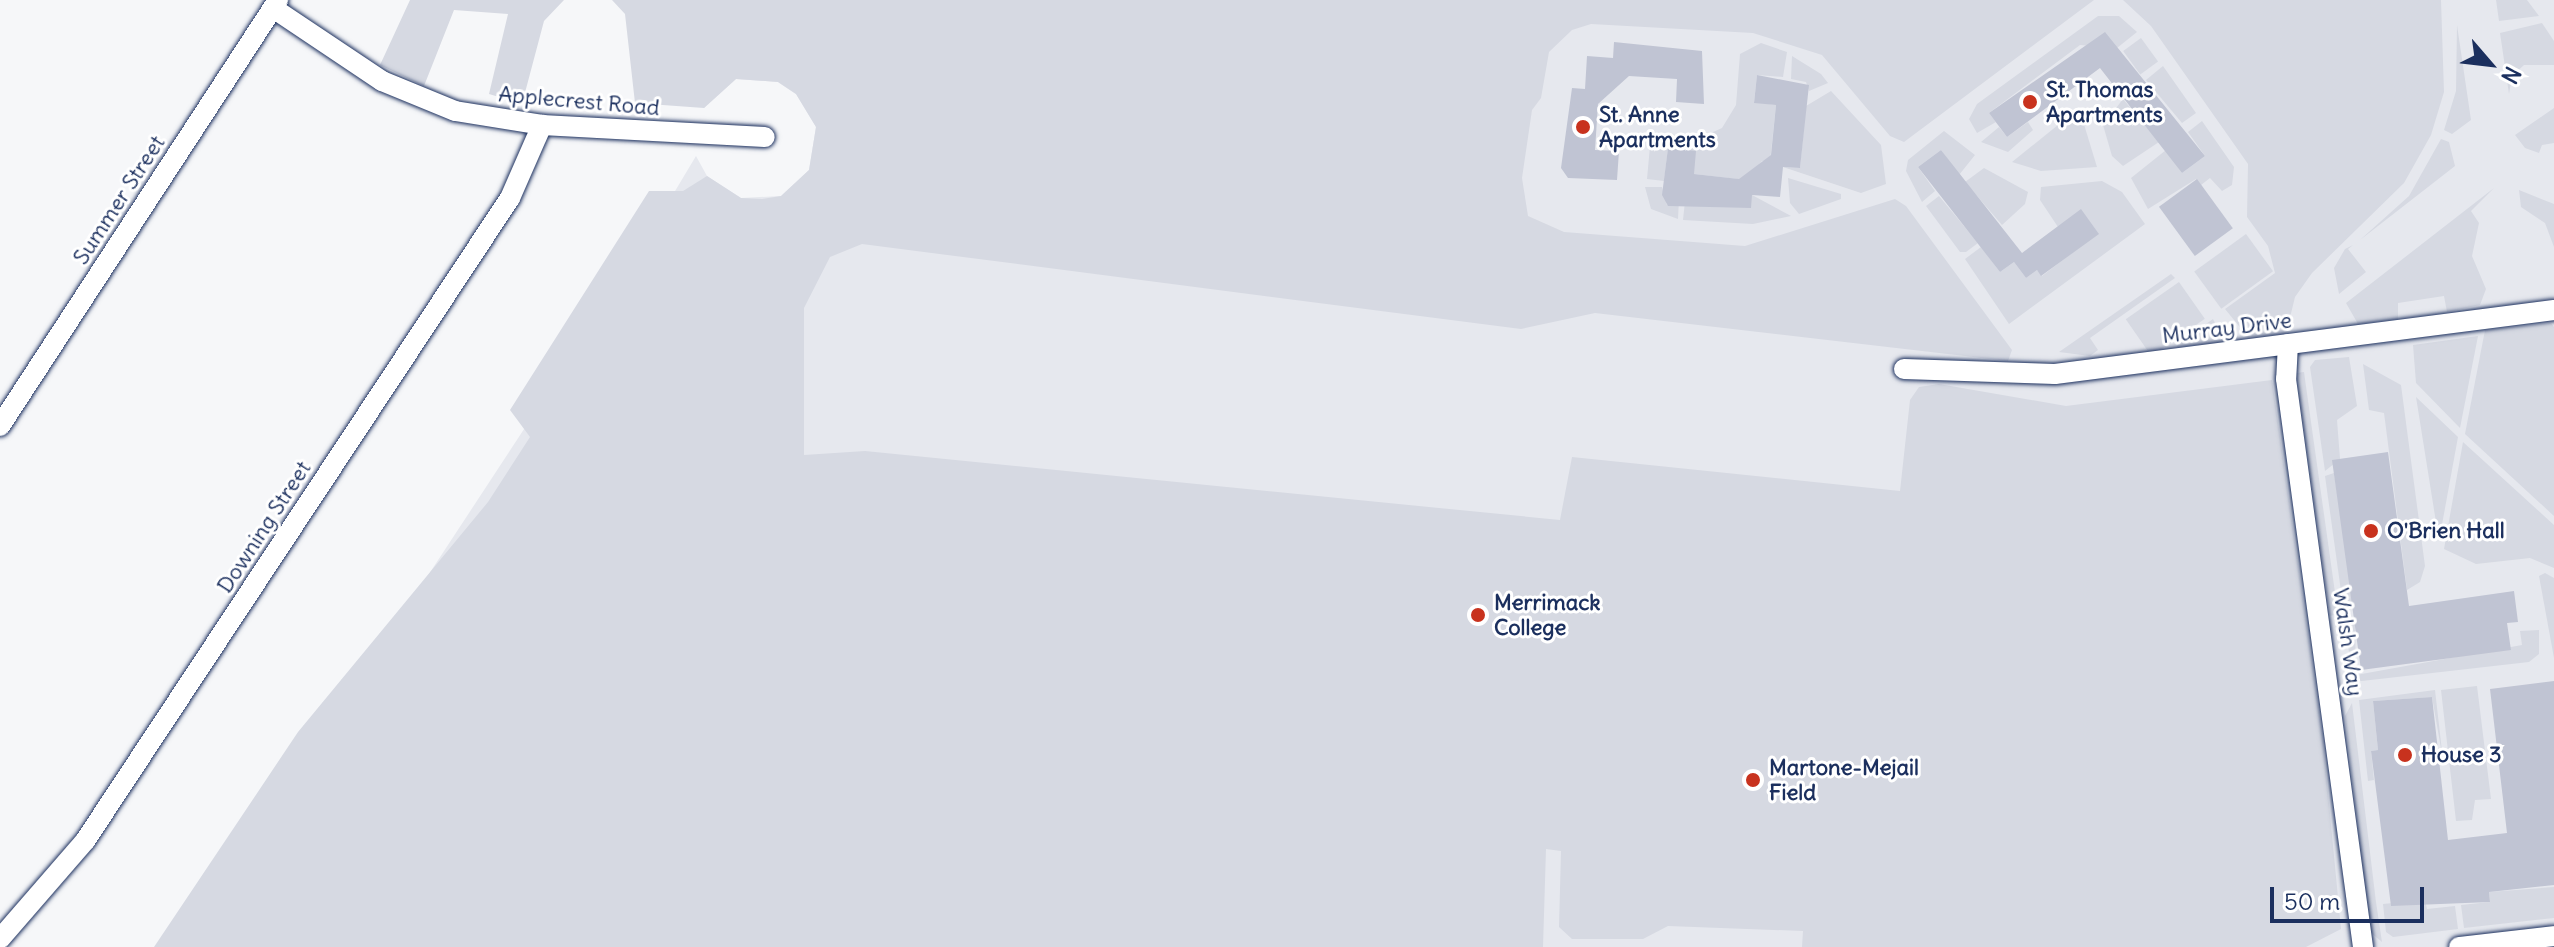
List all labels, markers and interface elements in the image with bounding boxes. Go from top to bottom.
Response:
north arrow [2450,24,2530,104]
text: N [2495,62,2527,89]
place label: St. Thomas Apartments [2046,76,2163,128]
street label: Applecrest Road [497,81,661,121]
marker: St. Thomas Apartments [2021,93,2039,111]
place label: St. Anne Apartments [1599,101,1716,152]
marker: St. Anne Apartments [1574,118,1592,136]
street label: Summer Street [68,131,170,269]
street label: Murray Drive [2161,307,2293,349]
street label: Downing Street [212,456,316,598]
place label: O'Brien Hall [2387,518,2505,544]
marker: O'Brien Hall [2362,522,2380,540]
street label: Walsh Way [2327,586,2369,698]
place label: Merrimack College [1494,589,1601,640]
marker: Merrimack College [1469,606,1487,624]
place label: House 3 [2421,742,2502,768]
marker: House 3 [2396,746,2414,764]
place label: Martone-Mejail Field [1769,754,1919,806]
marker: Martone-Mejail Field [1744,771,1762,789]
scale bar [2274,871,2428,921]
text: 50 m [2284,886,2340,916]

